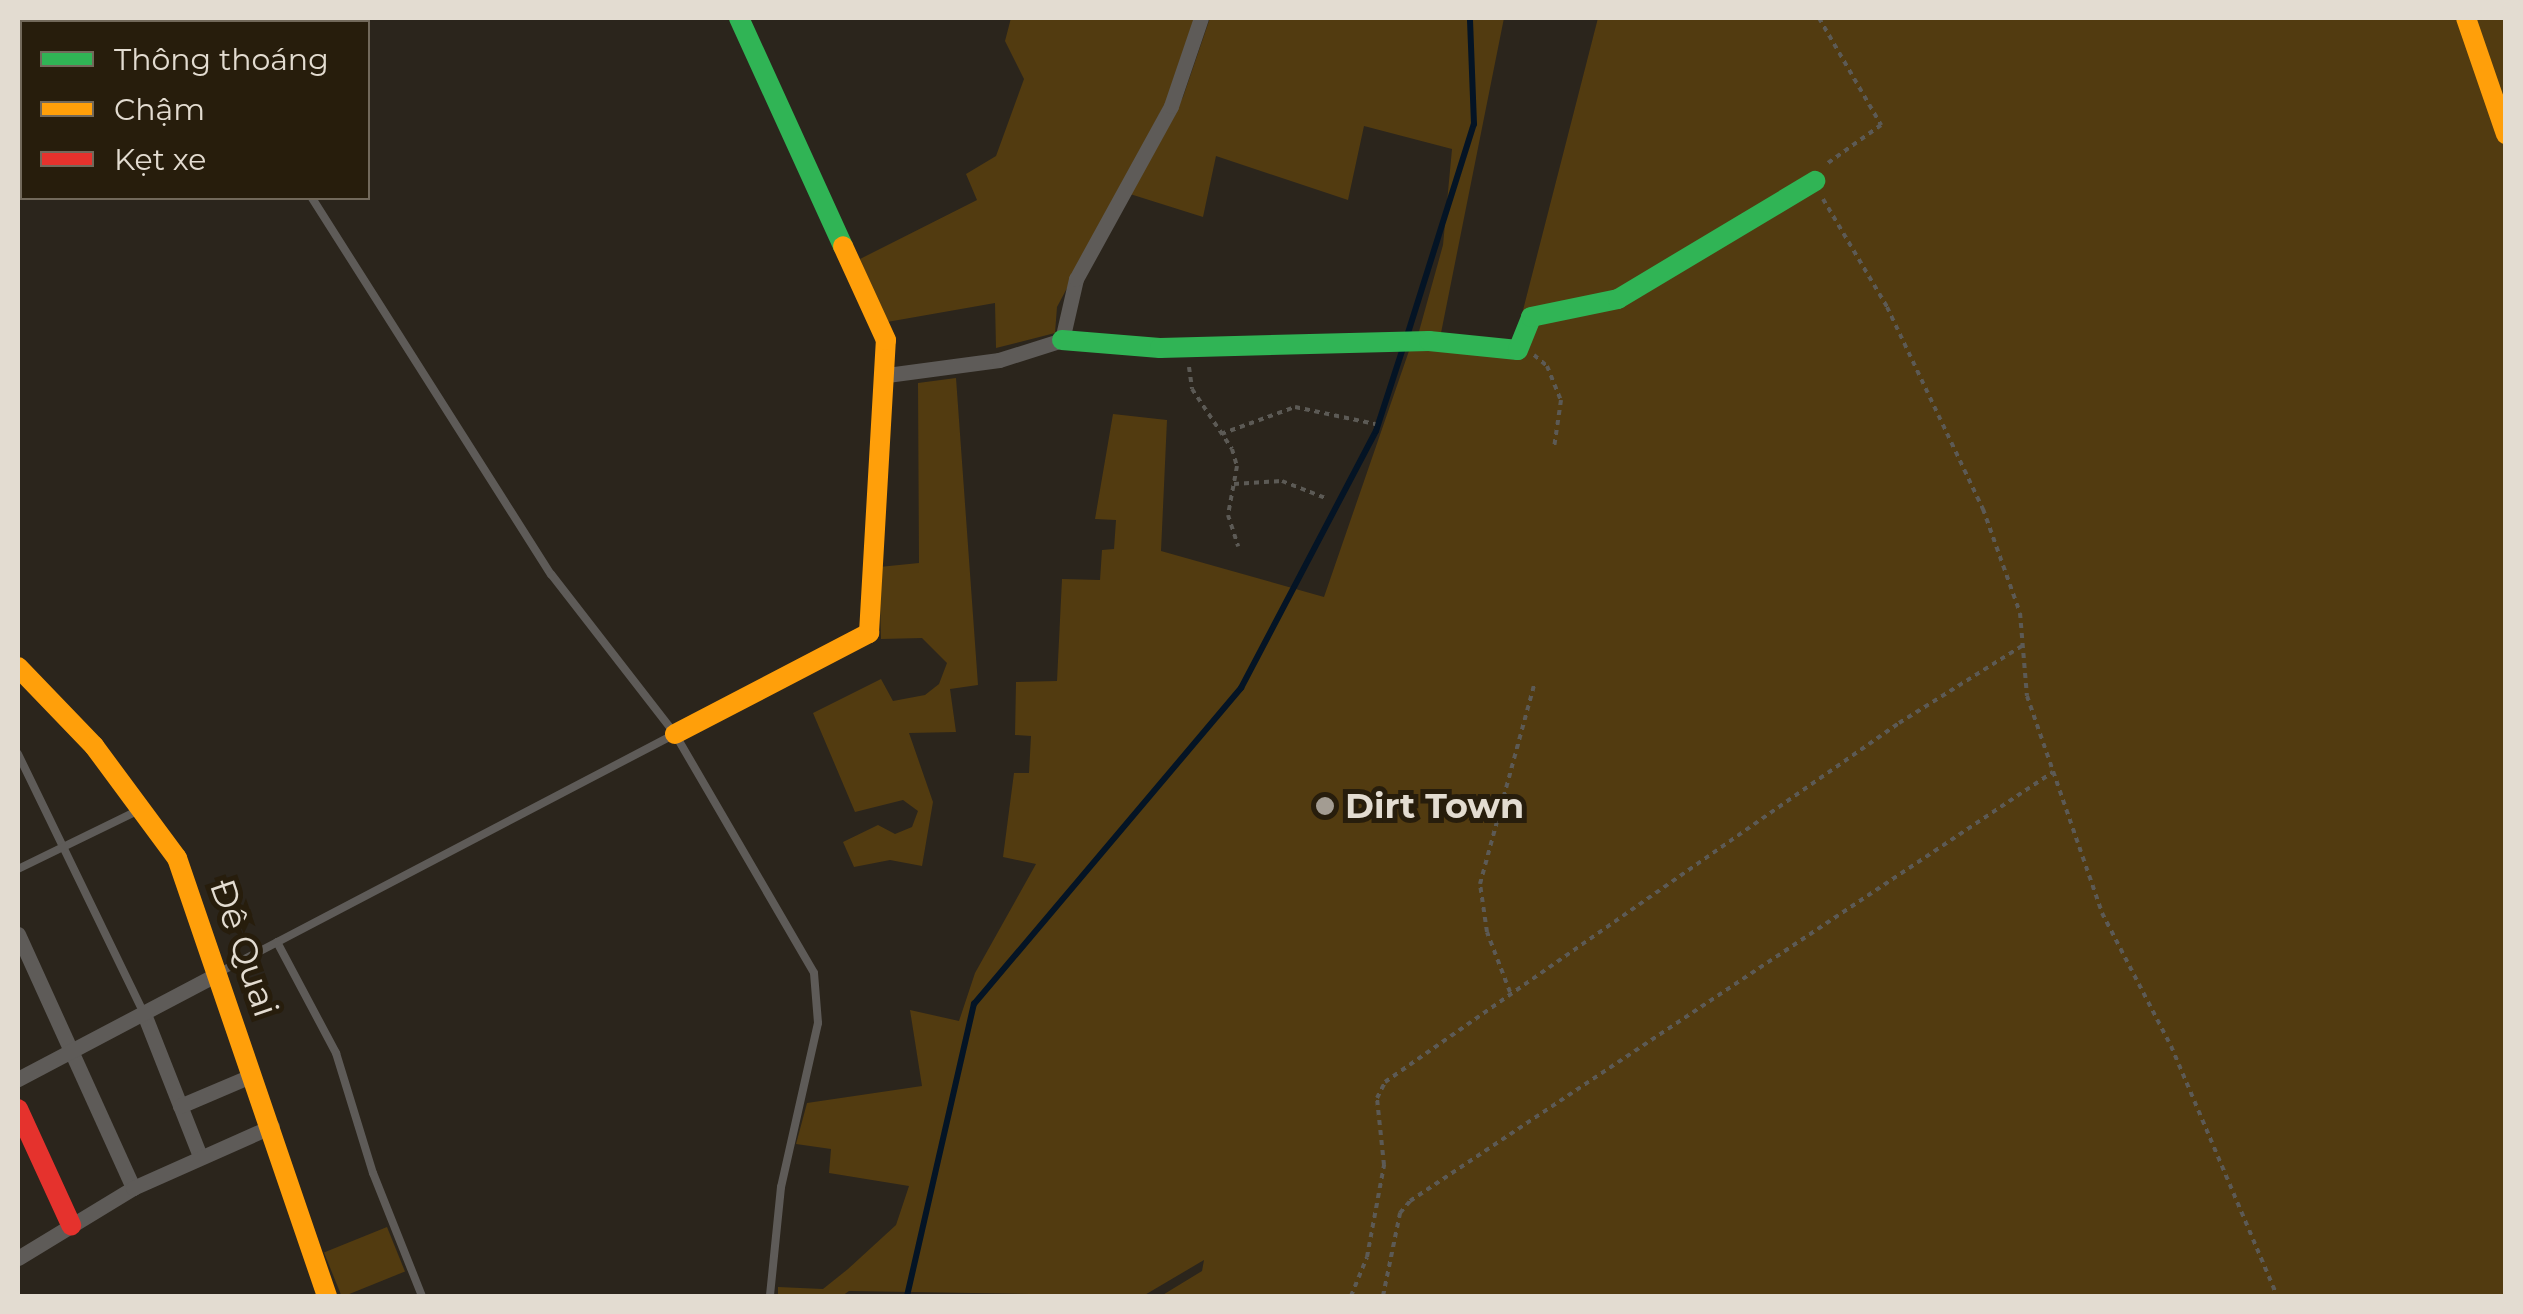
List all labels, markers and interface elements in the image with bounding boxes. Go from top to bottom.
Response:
legend [20,20,370,200]
text: Thông thoáng [114,41,329,78]
text: Chậm [114,91,205,128]
text: Kẹt xe [114,141,206,178]
place label: Dirt Town [1345,785,1524,827]
marker: Dirt Town [1314,795,1336,817]
street label: Đê Quai [201,874,287,1022]

